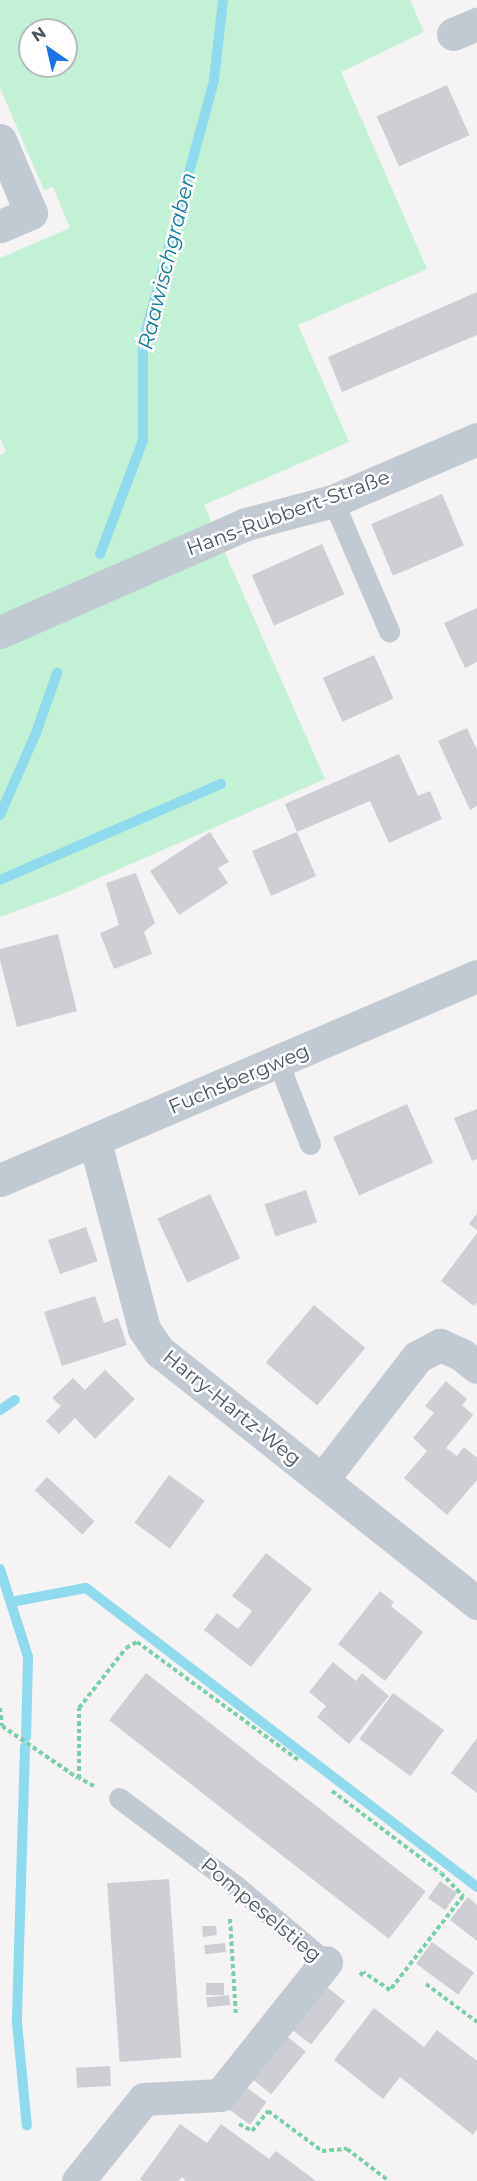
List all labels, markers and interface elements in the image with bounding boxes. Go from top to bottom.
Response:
north arrow [18,18,78,78]
text: N [28,23,49,46]
water label: Raawischgraben [133,170,201,352]
street label: Hans-Rubbert-Straße [183,465,393,561]
street label: Fuchsbergweg [165,1039,313,1119]
street label: Harry-Hartz-Weg [158,1345,306,1471]
street label: Pompeselstieg [196,1853,326,1967]

